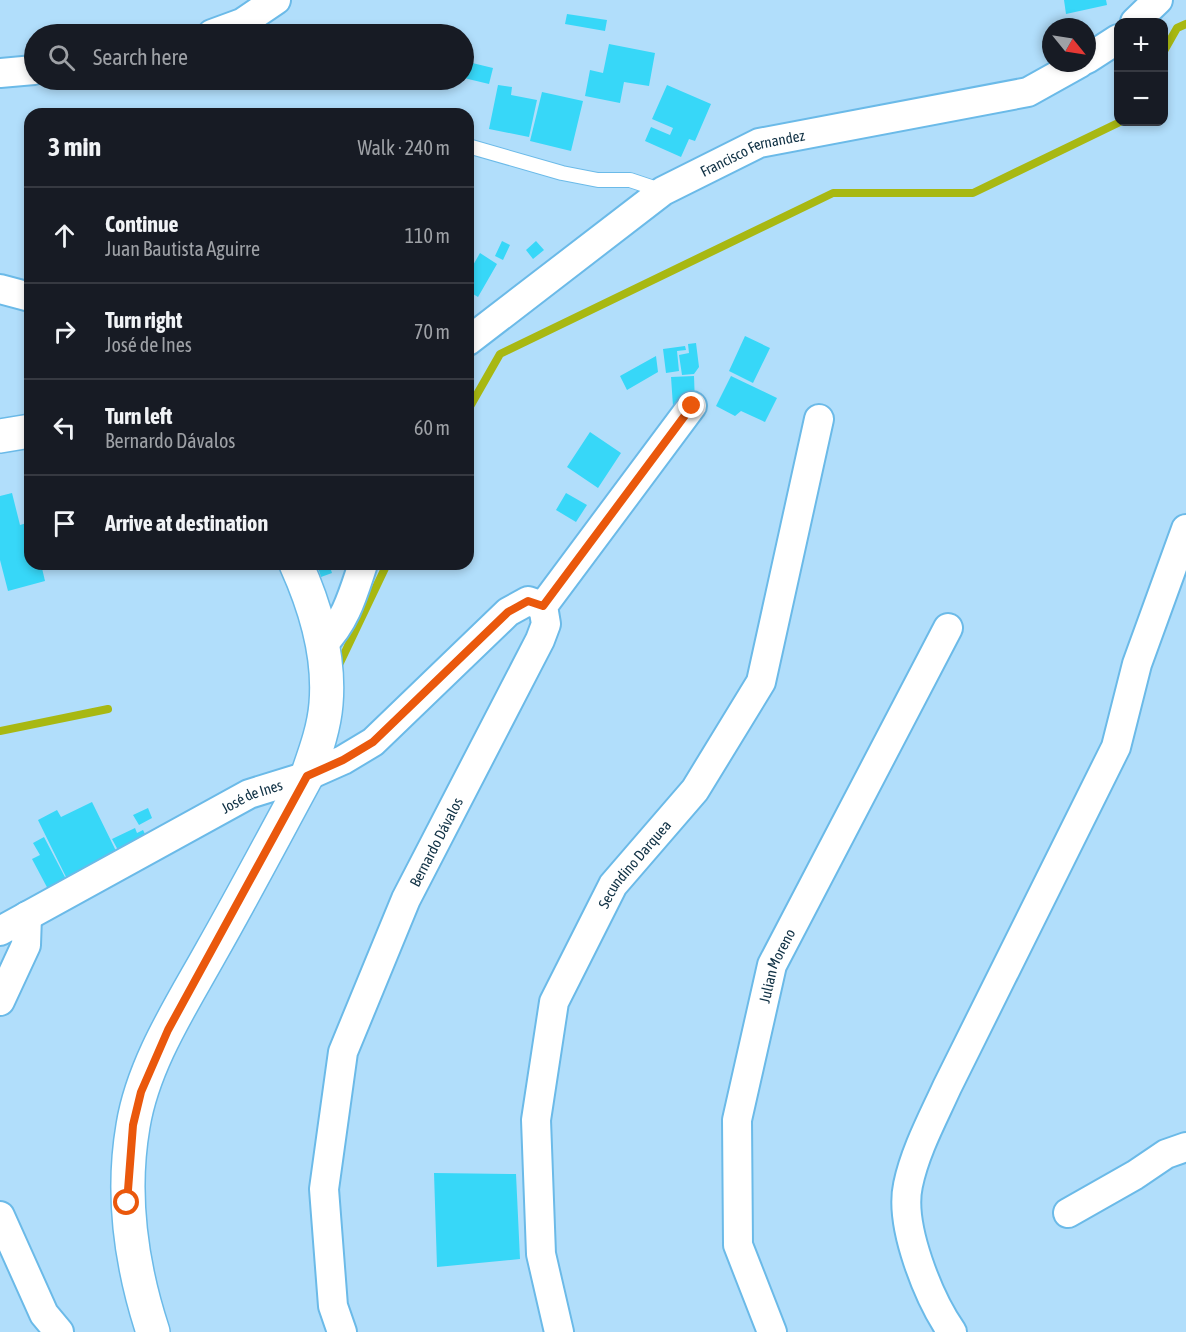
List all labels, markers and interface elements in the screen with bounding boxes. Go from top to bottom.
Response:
north arrow [1042,18,1096,72]
map controls [1114,18,1168,126]
button: + [1114,18,1168,72]
search box [24,24,474,90]
icon: search [45,41,78,74]
text: Search here [93,44,188,70]
button: − [1114,72,1168,126]
street label: Francisco Fernandez [697,126,807,180]
text: 3 min [48,132,101,162]
text: Walk · 240 m [358,136,450,159]
text: Continue [105,211,179,237]
icon: ahead [48,219,81,252]
text: 110 m [405,224,450,247]
text: Juan Bautista Aguirre [105,237,260,260]
text: Turn right [105,307,182,333]
icon: right [48,315,81,348]
text: 70 m [414,320,450,343]
text: José de Ines [105,333,192,356]
route end [678,392,704,418]
text: Turn left [105,403,172,429]
icon: left [48,411,81,444]
text: 60 m [414,416,450,439]
text: Bernardo Dávalos [105,429,235,452]
icon: arrive [48,507,81,540]
text: Arrive at destination [105,510,268,536]
street label: José de Ines [218,776,284,816]
street label: Bernardo Dávalos [406,794,466,889]
street label: Secundino Darquea [594,816,674,911]
street label: Julian Moreno [755,926,798,1005]
route start [113,1189,139,1215]

